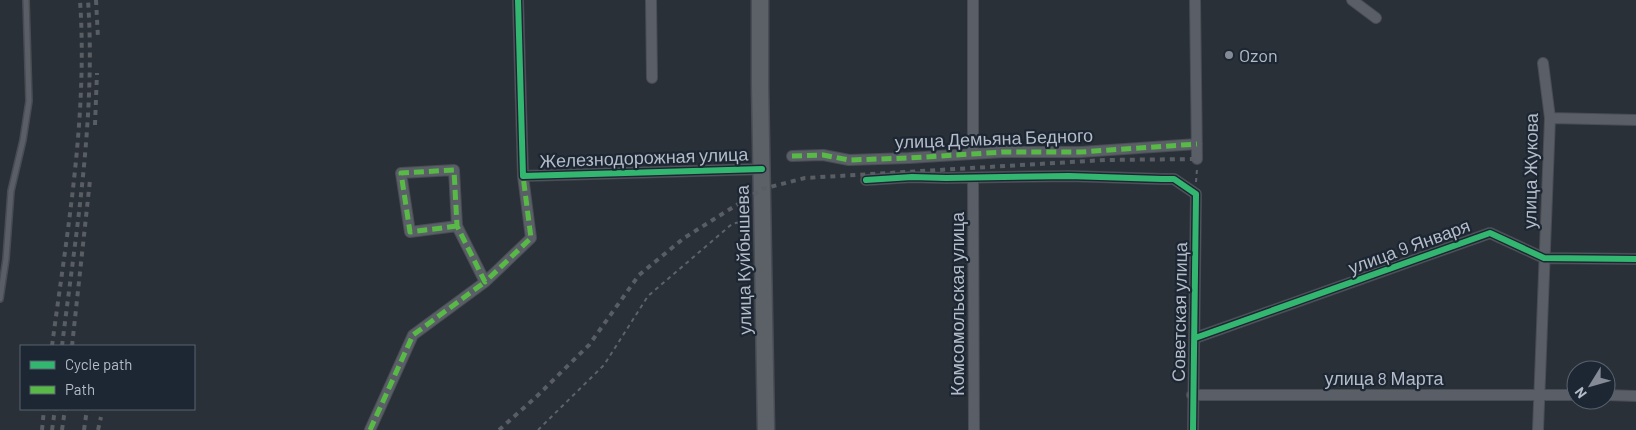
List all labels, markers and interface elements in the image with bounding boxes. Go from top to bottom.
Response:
place label: Ozon [1239,44,1278,66]
marker: Ozon [1223,49,1235,61]
street label: улица Жукова [1518,112,1542,229]
street label: улица Демьяна Бедного [894,124,1094,152]
street label: Железнодорожная улица [539,142,750,172]
street label: улица Куйбышева [731,184,755,335]
street label: Комсомольская улица [946,211,968,396]
street label: улица 9 Января [1345,214,1473,278]
street label: Советская улица [1167,241,1191,382]
legend [20,345,195,410]
text: Cycle path [65,355,132,373]
north arrow [1566,360,1616,410]
street label: улица 8 Марта [1325,367,1444,389]
text: Path [65,380,95,398]
text: N [1571,384,1590,402]

